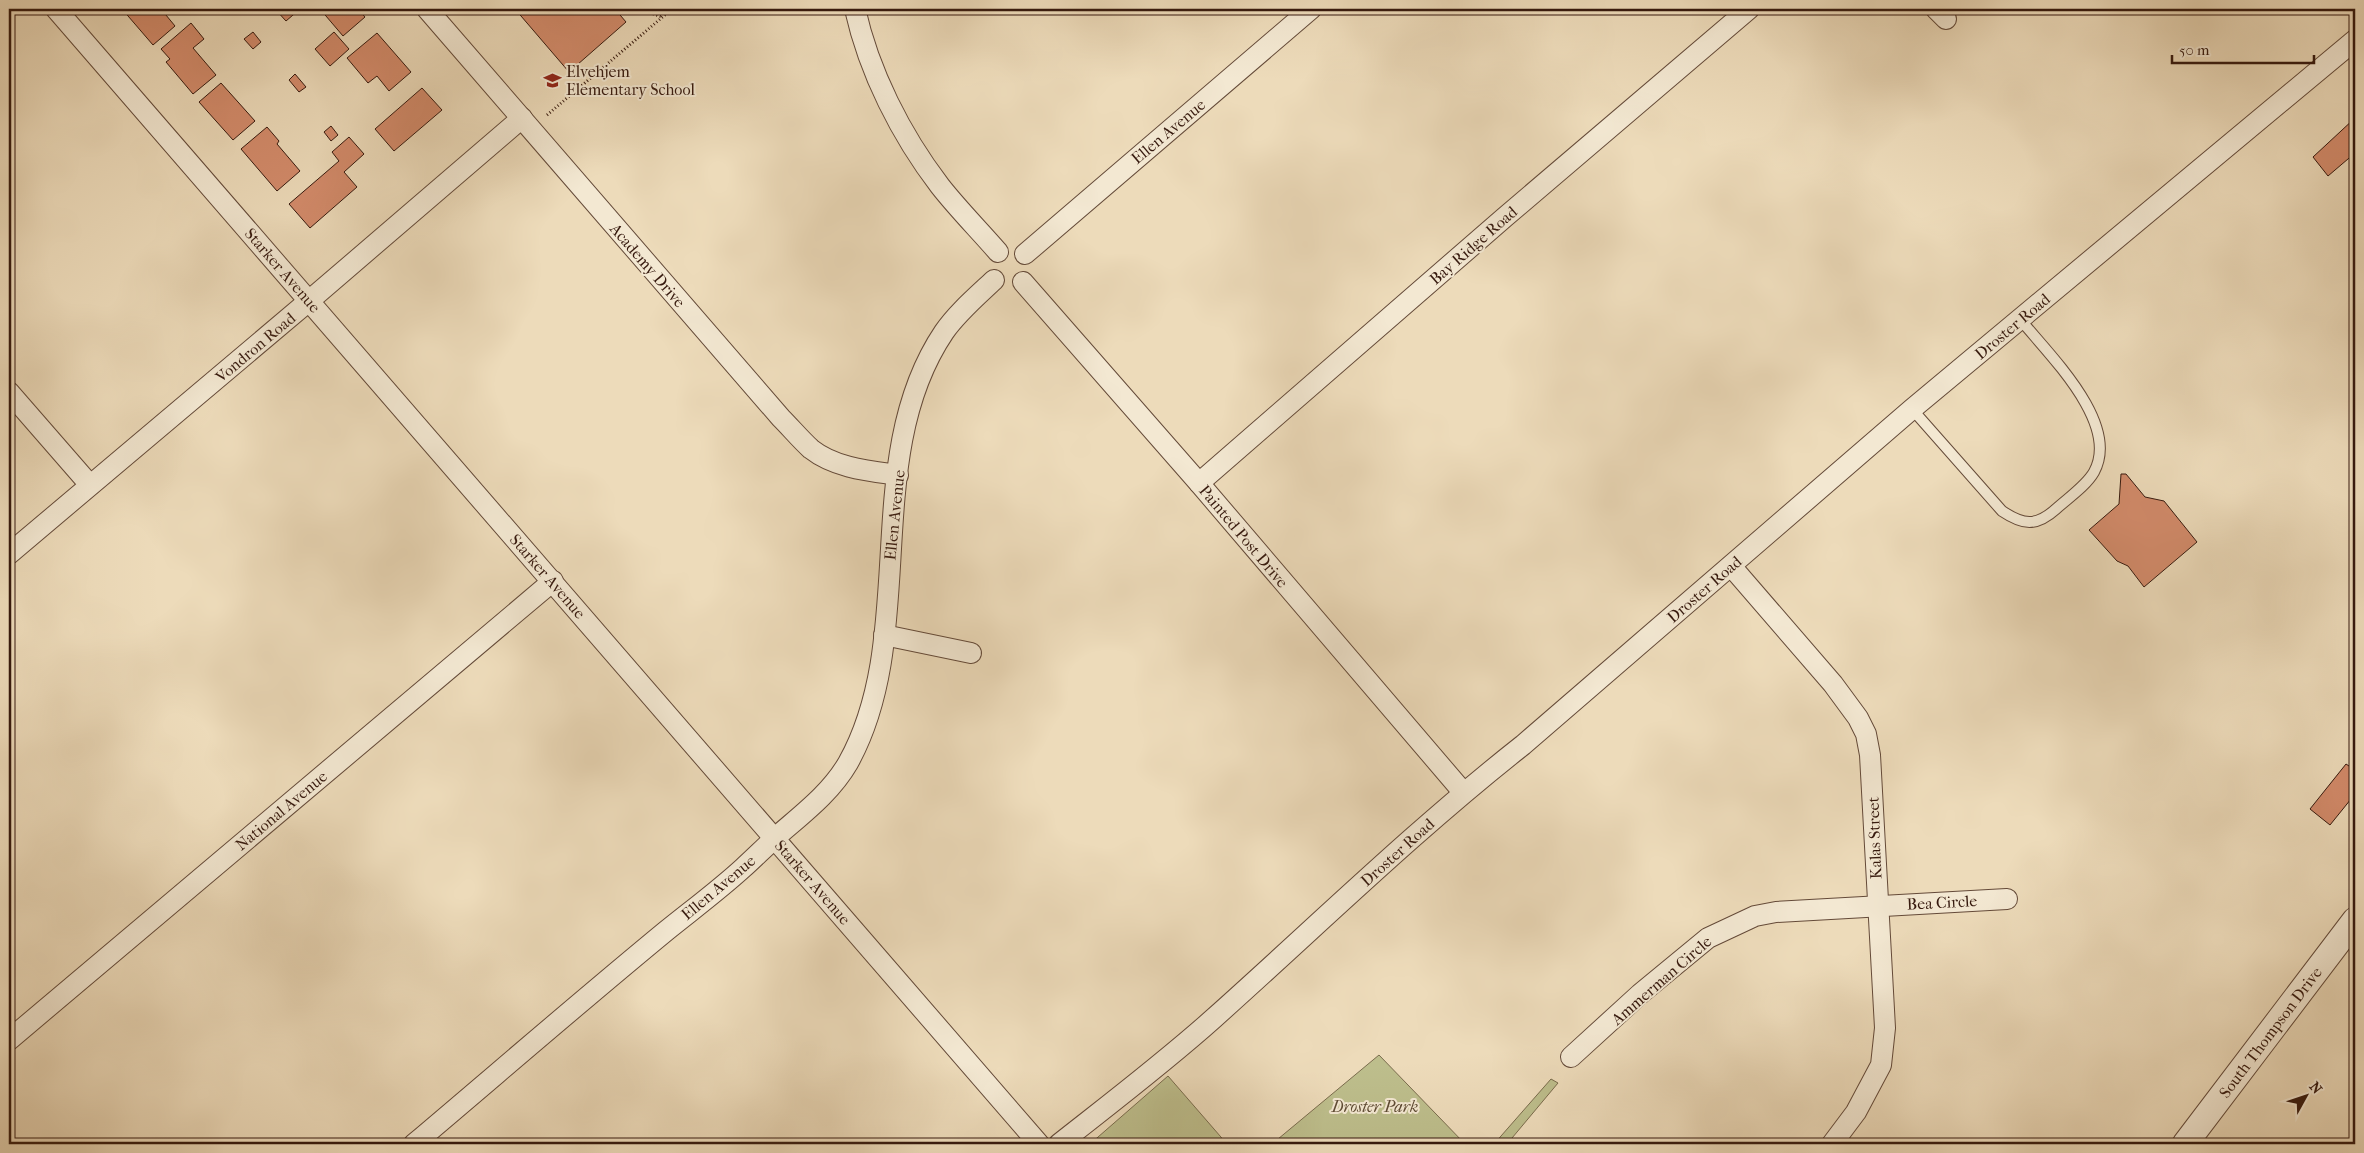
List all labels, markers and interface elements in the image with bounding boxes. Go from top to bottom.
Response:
scale bar [2172,32,2314,64]
text: 50 m [2179,41,2210,59]
place label: Elvehjem Elementary School [566,62,695,99]
school or university icon: Elvehjem Elementary School [542,70,562,90]
street label: Ellen Avenue [1127,95,1209,168]
street label: Bay Ridge Road [1426,202,1521,289]
street label: Academy Drive [605,219,689,311]
street label: Starker Avenue [241,224,325,317]
street label: Droster Road [1971,289,2054,363]
street label: Vondron Road [211,308,299,387]
street label: Ellen Avenue [880,469,909,561]
street label: Painted Post Drive [1195,481,1292,592]
street label: Starker Avenue [506,530,590,623]
street label: Droster Road [1663,552,1746,627]
street label: National Avenue [232,767,331,854]
street label: Kalas Street [1864,796,1885,880]
street label: Droster Road [1357,814,1438,890]
street label: Starker Avenue [771,836,855,929]
street label: Ellen Avenue [677,851,759,924]
street label: Bea Circle [1906,891,1978,914]
street label: Ammerman Circle [1607,932,1715,1030]
street label: South Thompson Drive [2215,963,2326,1102]
north arrow [2282,1070,2332,1120]
text: N [2306,1078,2326,1098]
park label: Droster Park [1331,1097,1418,1116]

